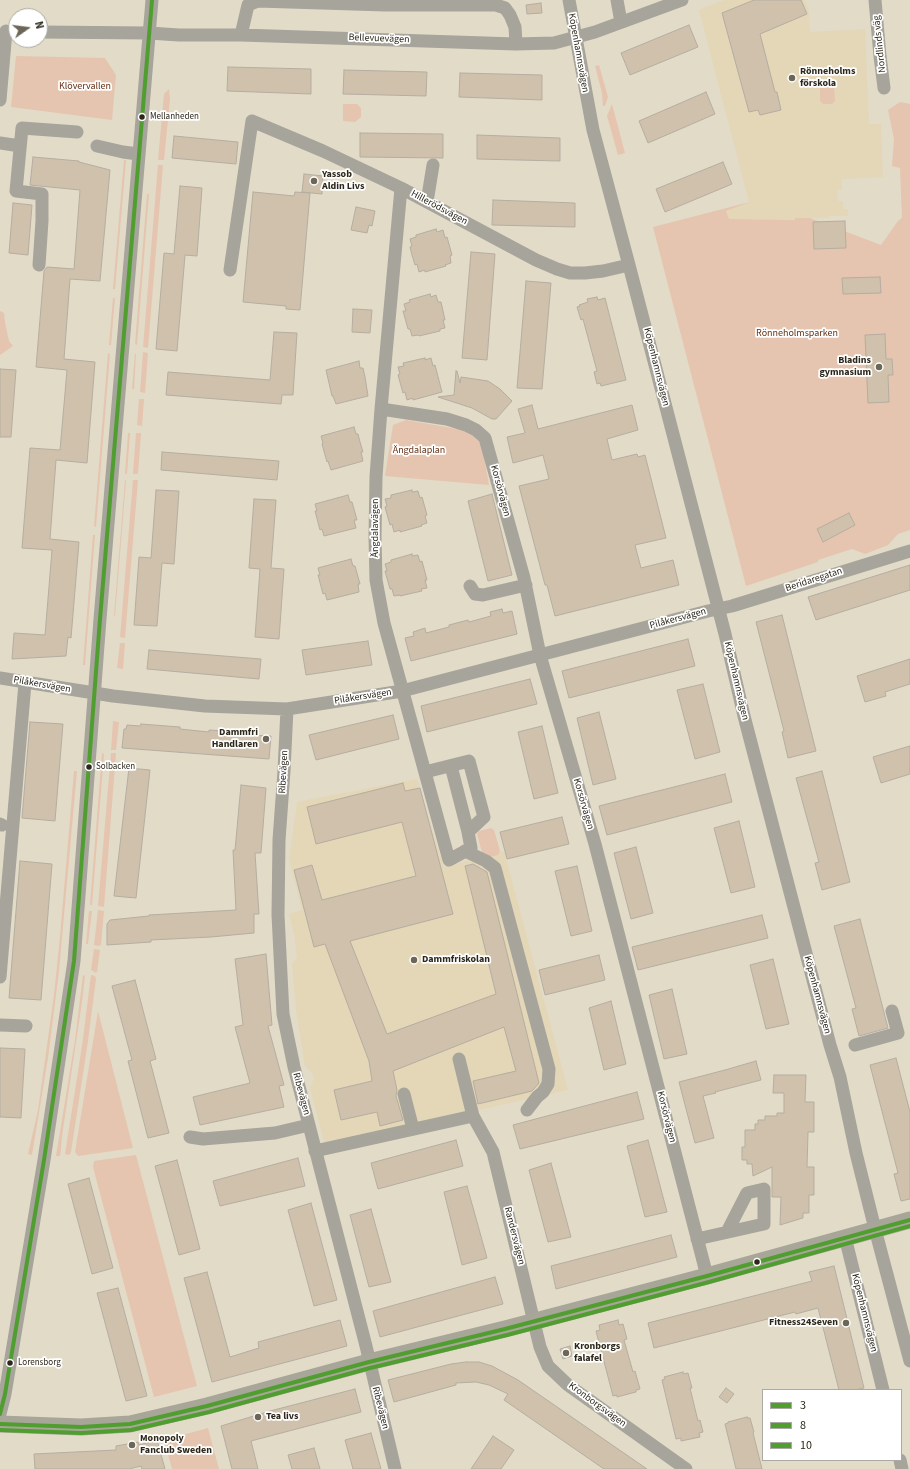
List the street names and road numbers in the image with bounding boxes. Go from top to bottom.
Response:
street label: Köpenhamnsvägen [565,12,591,94]
street label: Nordlinds väg [871,15,889,73]
street label: Bellevuevägen [348,32,410,46]
street label: Hillerödsvägen [409,188,469,228]
street label: Köpenhamnsvägen [640,327,672,407]
street label: Korsörvägen [487,464,513,518]
street label: Ängdalavägen [370,499,382,557]
street label: Beridaregatan [784,565,844,595]
street label: Pilåkersvägen [648,606,708,632]
street label: Köpenhamnsvägen [721,640,751,722]
street label: Pilåkersvägen [12,674,72,696]
street label: Pilåkersvägen [333,687,393,707]
street label: Ribevägen [277,750,291,794]
street label: Korsörvägen [570,777,596,831]
street label: Köpenhamnsvägen [801,955,833,1035]
street label: Ribevägen [290,1071,312,1117]
street label: Korsörvägen [654,1090,678,1144]
street label: Randersvägen [501,1206,527,1266]
street label: Köpenhamnsvägen [848,1273,880,1353]
street label: Kronborgsvägen [566,1380,628,1430]
street label: Ribevägen [369,1385,391,1431]

